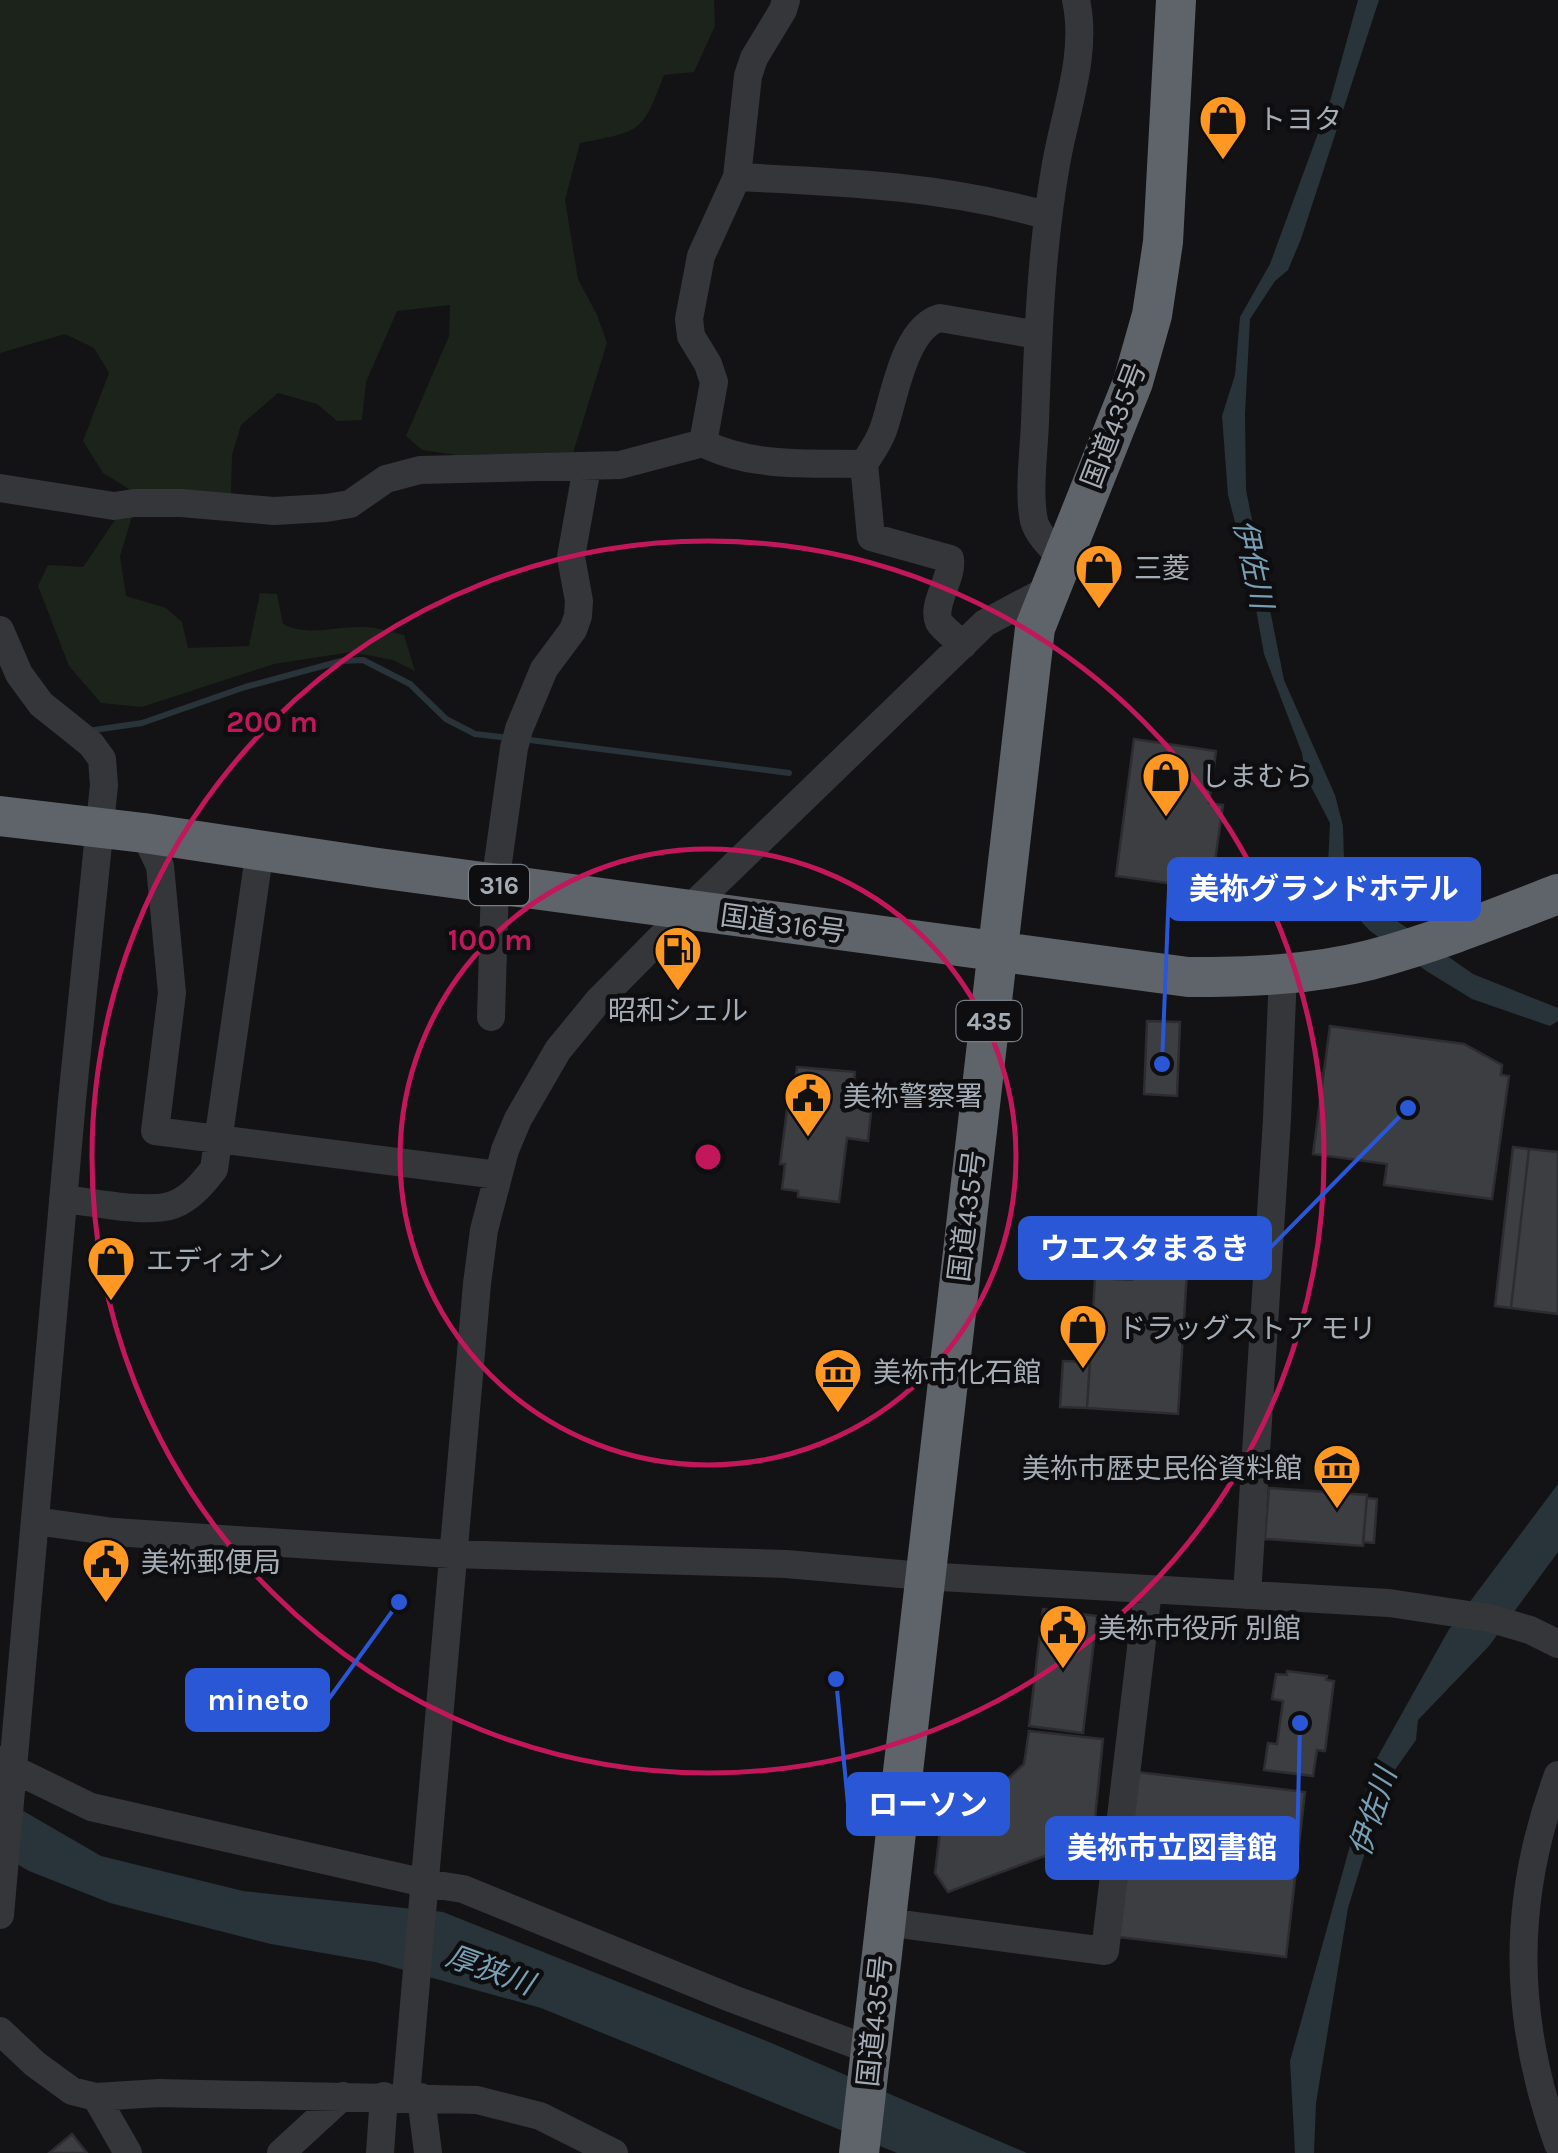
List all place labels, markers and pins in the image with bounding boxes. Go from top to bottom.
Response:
shop icon: トヨタ [1197,93,1249,161]
place label: トヨタ [1258,103,1342,136]
shop icon: 三菱 [1073,542,1125,610]
place label: 三菱 [1134,552,1190,585]
shop icon: しまむら [1140,750,1192,818]
place label: しまむら [1201,760,1313,793]
callout: 美祢グランドホテル [1169,859,1479,919]
fuel station icon: 昭和シェル [652,924,704,992]
place label: 昭和シェル [608,994,748,1027]
public building icon: 美祢警察署 [782,1070,834,1138]
place label: 美祢警察署 [843,1080,983,1113]
centre of rings [690,1139,726,1175]
callout: ウエスタまるき [1020,1218,1270,1278]
shop icon: エディオン [85,1234,137,1302]
place label: エディオン [146,1244,284,1277]
shop icon: ドラッグストア モリ [1057,1302,1109,1370]
place label: ドラッグストア モリ [1118,1312,1377,1345]
museum icon: 美袮市化石館 [812,1346,864,1414]
place label: 美袮市化石館 [873,1356,1041,1389]
museum icon: 美袮市歴史民俗資料館 [1311,1442,1363,1510]
place label: 美袮市歴史民俗資料館 [1022,1452,1302,1485]
public building icon: 美祢郵便局 [80,1536,132,1604]
place label: 美祢郵便局 [141,1546,281,1579]
public building icon: 美祢市役所 別館 [1037,1602,1089,1670]
place label: 美祢市役所 別館 [1098,1612,1301,1645]
callout: mineto [187,1670,328,1730]
callout: ローソン [848,1774,1008,1834]
callout: 美祢市立図書館 [1047,1818,1297,1878]

